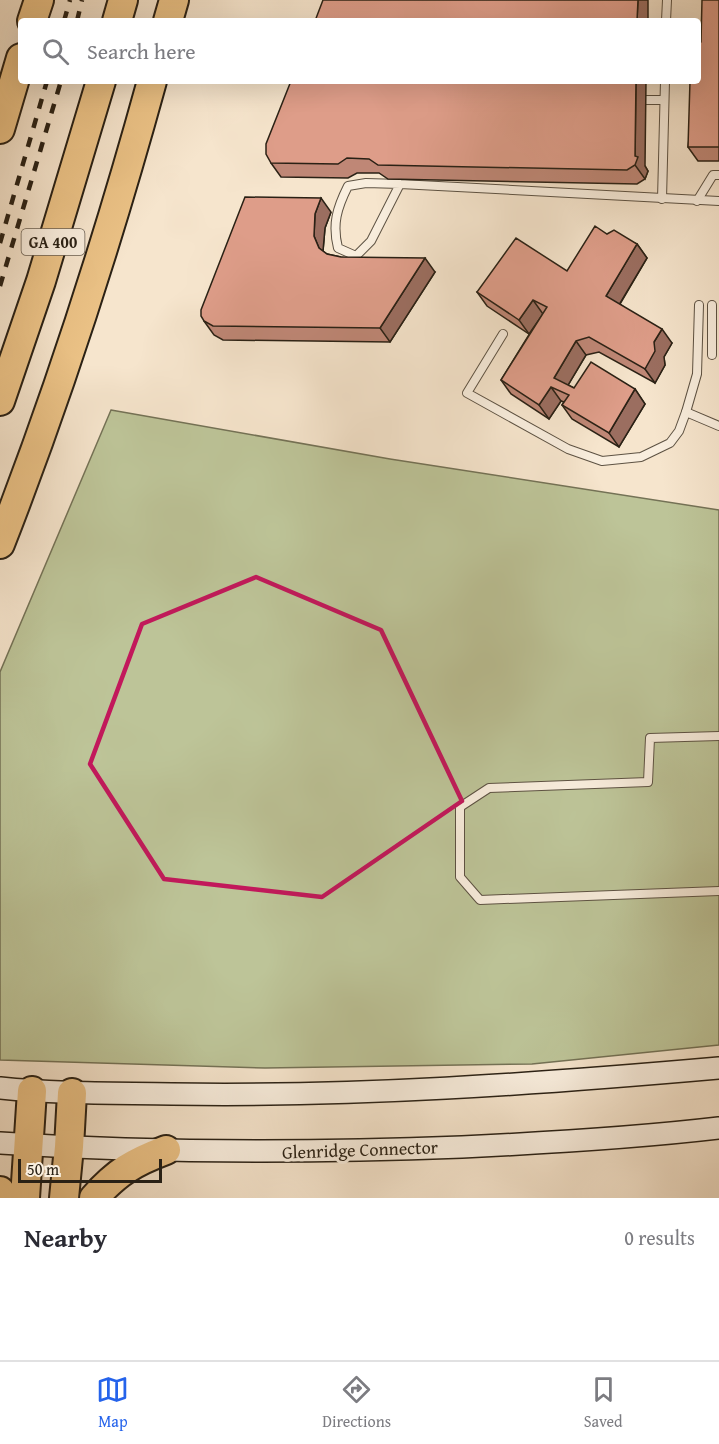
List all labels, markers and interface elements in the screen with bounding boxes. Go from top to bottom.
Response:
search box [18,18,701,84]
icon: search [39,35,72,68]
text: Search here [87,35,196,67]
road number: GA 400 [22,229,84,255]
street label: Glenridge Connector [281,1133,439,1166]
scale bar [18,1156,162,1184]
text: 50 m [27,1157,59,1181]
text: Nearby [24,1218,107,1257]
text: 0 results [624,1223,695,1252]
tab: Map [96,1373,129,1433]
tab: Directions [322,1373,391,1433]
tab: Saved [584,1373,623,1433]

